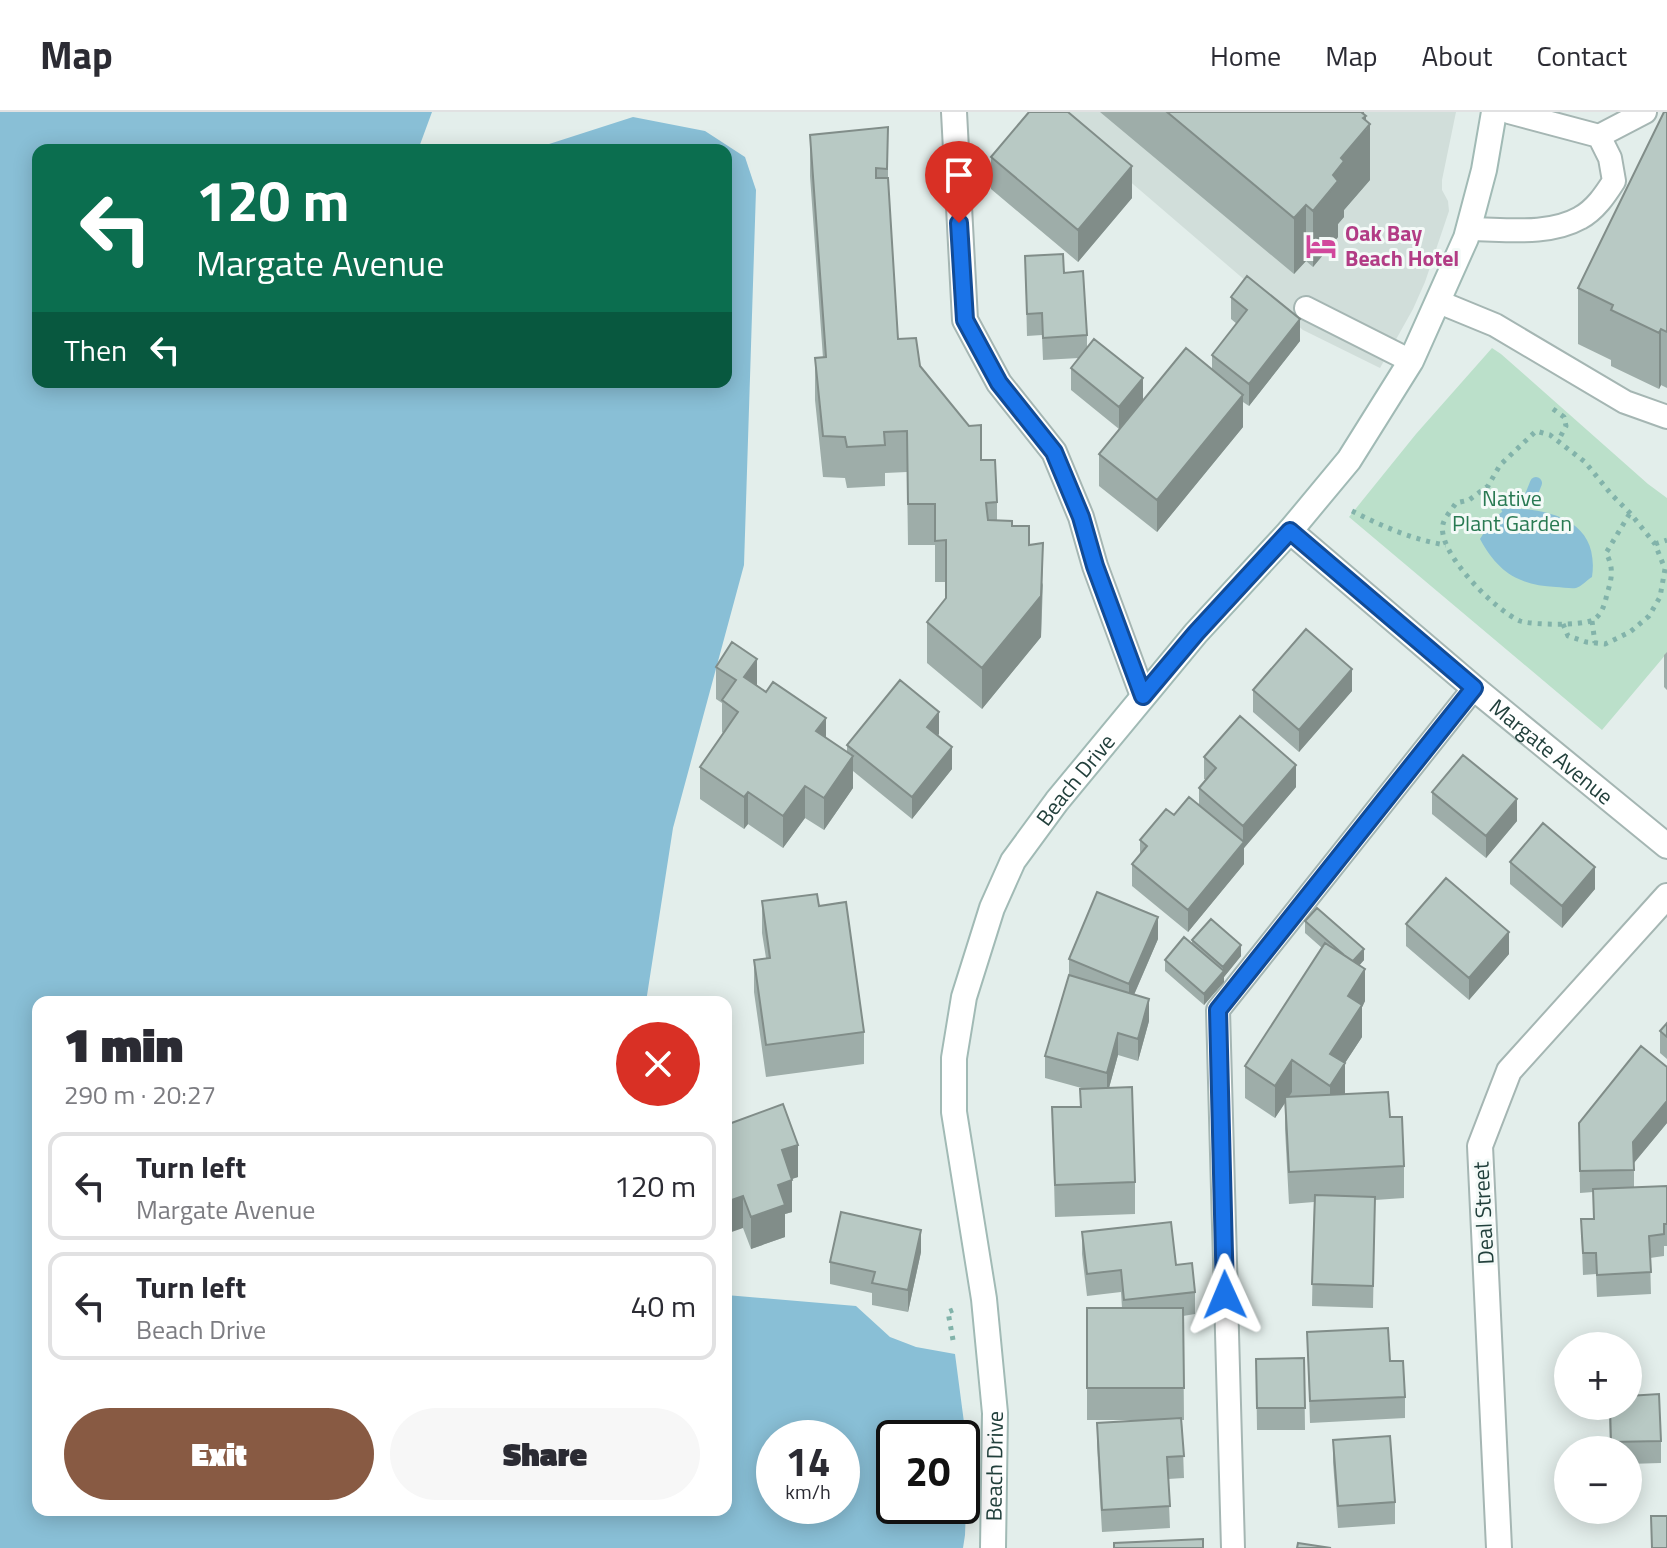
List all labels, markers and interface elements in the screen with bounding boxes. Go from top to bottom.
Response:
text: Map [40,26,113,84]
text: Home [1210,34,1281,77]
text: Map [1325,34,1378,77]
text: About [1422,34,1492,77]
text: Contact [1536,34,1627,77]
pin [925,141,993,223]
icon: arrive [937,153,981,197]
text: 120 m [196,158,349,243]
icon: left [64,176,168,280]
place label: Oak Bay Beach Hotel [1345,216,1459,275]
hotel icon: Oak Bay Beach Hotel [1304,229,1338,263]
text: Margate Avenue [196,235,444,290]
text: Then [64,327,127,373]
icon: left [143,328,187,372]
park label: Native Plant Garden [1452,481,1572,540]
street label: Margate Avenue [1482,690,1621,813]
street label: Beach Drive [1027,726,1123,833]
text: 1 min [64,1008,183,1081]
button: close [616,1022,700,1106]
text: 290 m · 20:27 [64,1075,216,1114]
text: Turn left [136,1144,246,1190]
street label: Deal Street [1463,1160,1503,1265]
text: 120 m [614,1163,696,1209]
icon: left [68,1164,112,1208]
text: Margate Avenue [136,1190,315,1229]
position arrow [1183,1253,1267,1337]
text: Turn left [136,1264,246,1310]
text: 40 m [631,1283,696,1329]
icon: left [68,1284,112,1328]
text: Beach Drive [136,1310,266,1349]
map controls [1554,1332,1642,1524]
button: + [1554,1332,1642,1420]
button: Exit [64,1408,374,1500]
button: Share [390,1408,700,1500]
street label: Beach Drive [976,1411,1012,1521]
speed limit sign: 20 [876,1420,980,1524]
text: 14 [786,1431,830,1492]
button: − [1554,1436,1642,1524]
text: km/h [785,1476,831,1507]

